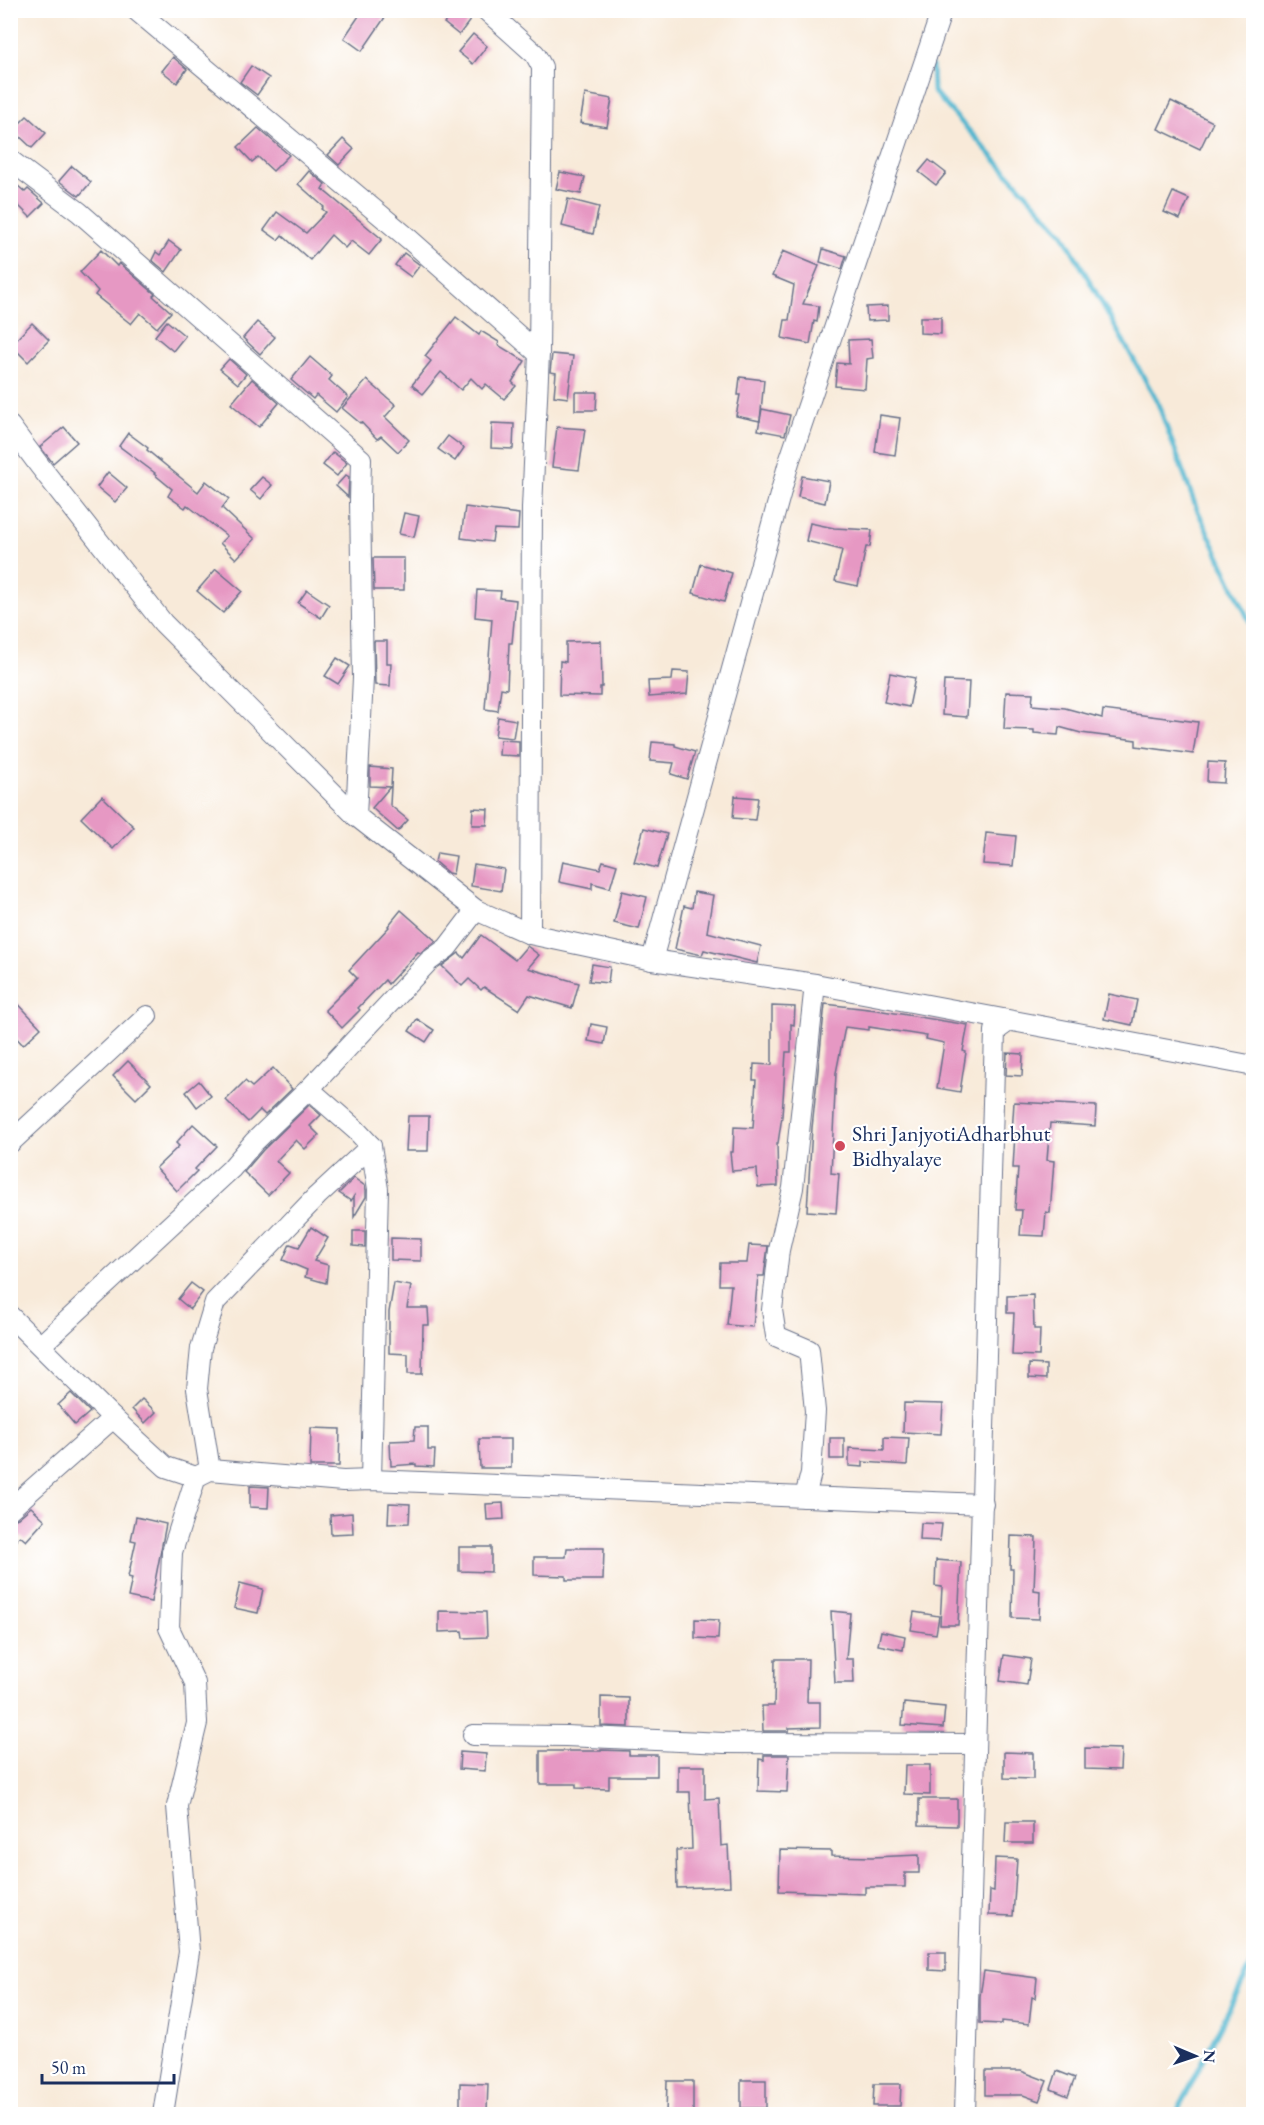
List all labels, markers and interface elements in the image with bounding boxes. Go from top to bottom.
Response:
place label: Shri JanjyotiAdharbhut Bidhyalaye [852,1119,1051,1173]
marker: Shri JanjyotiAdharbhut Bidhyalaye [833,1139,847,1153]
north arrow [1165,2026,1225,2086]
scale bar [42,2047,174,2085]
text: N [1199,2050,1220,2063]
text: 50 m [51,2056,86,2079]

